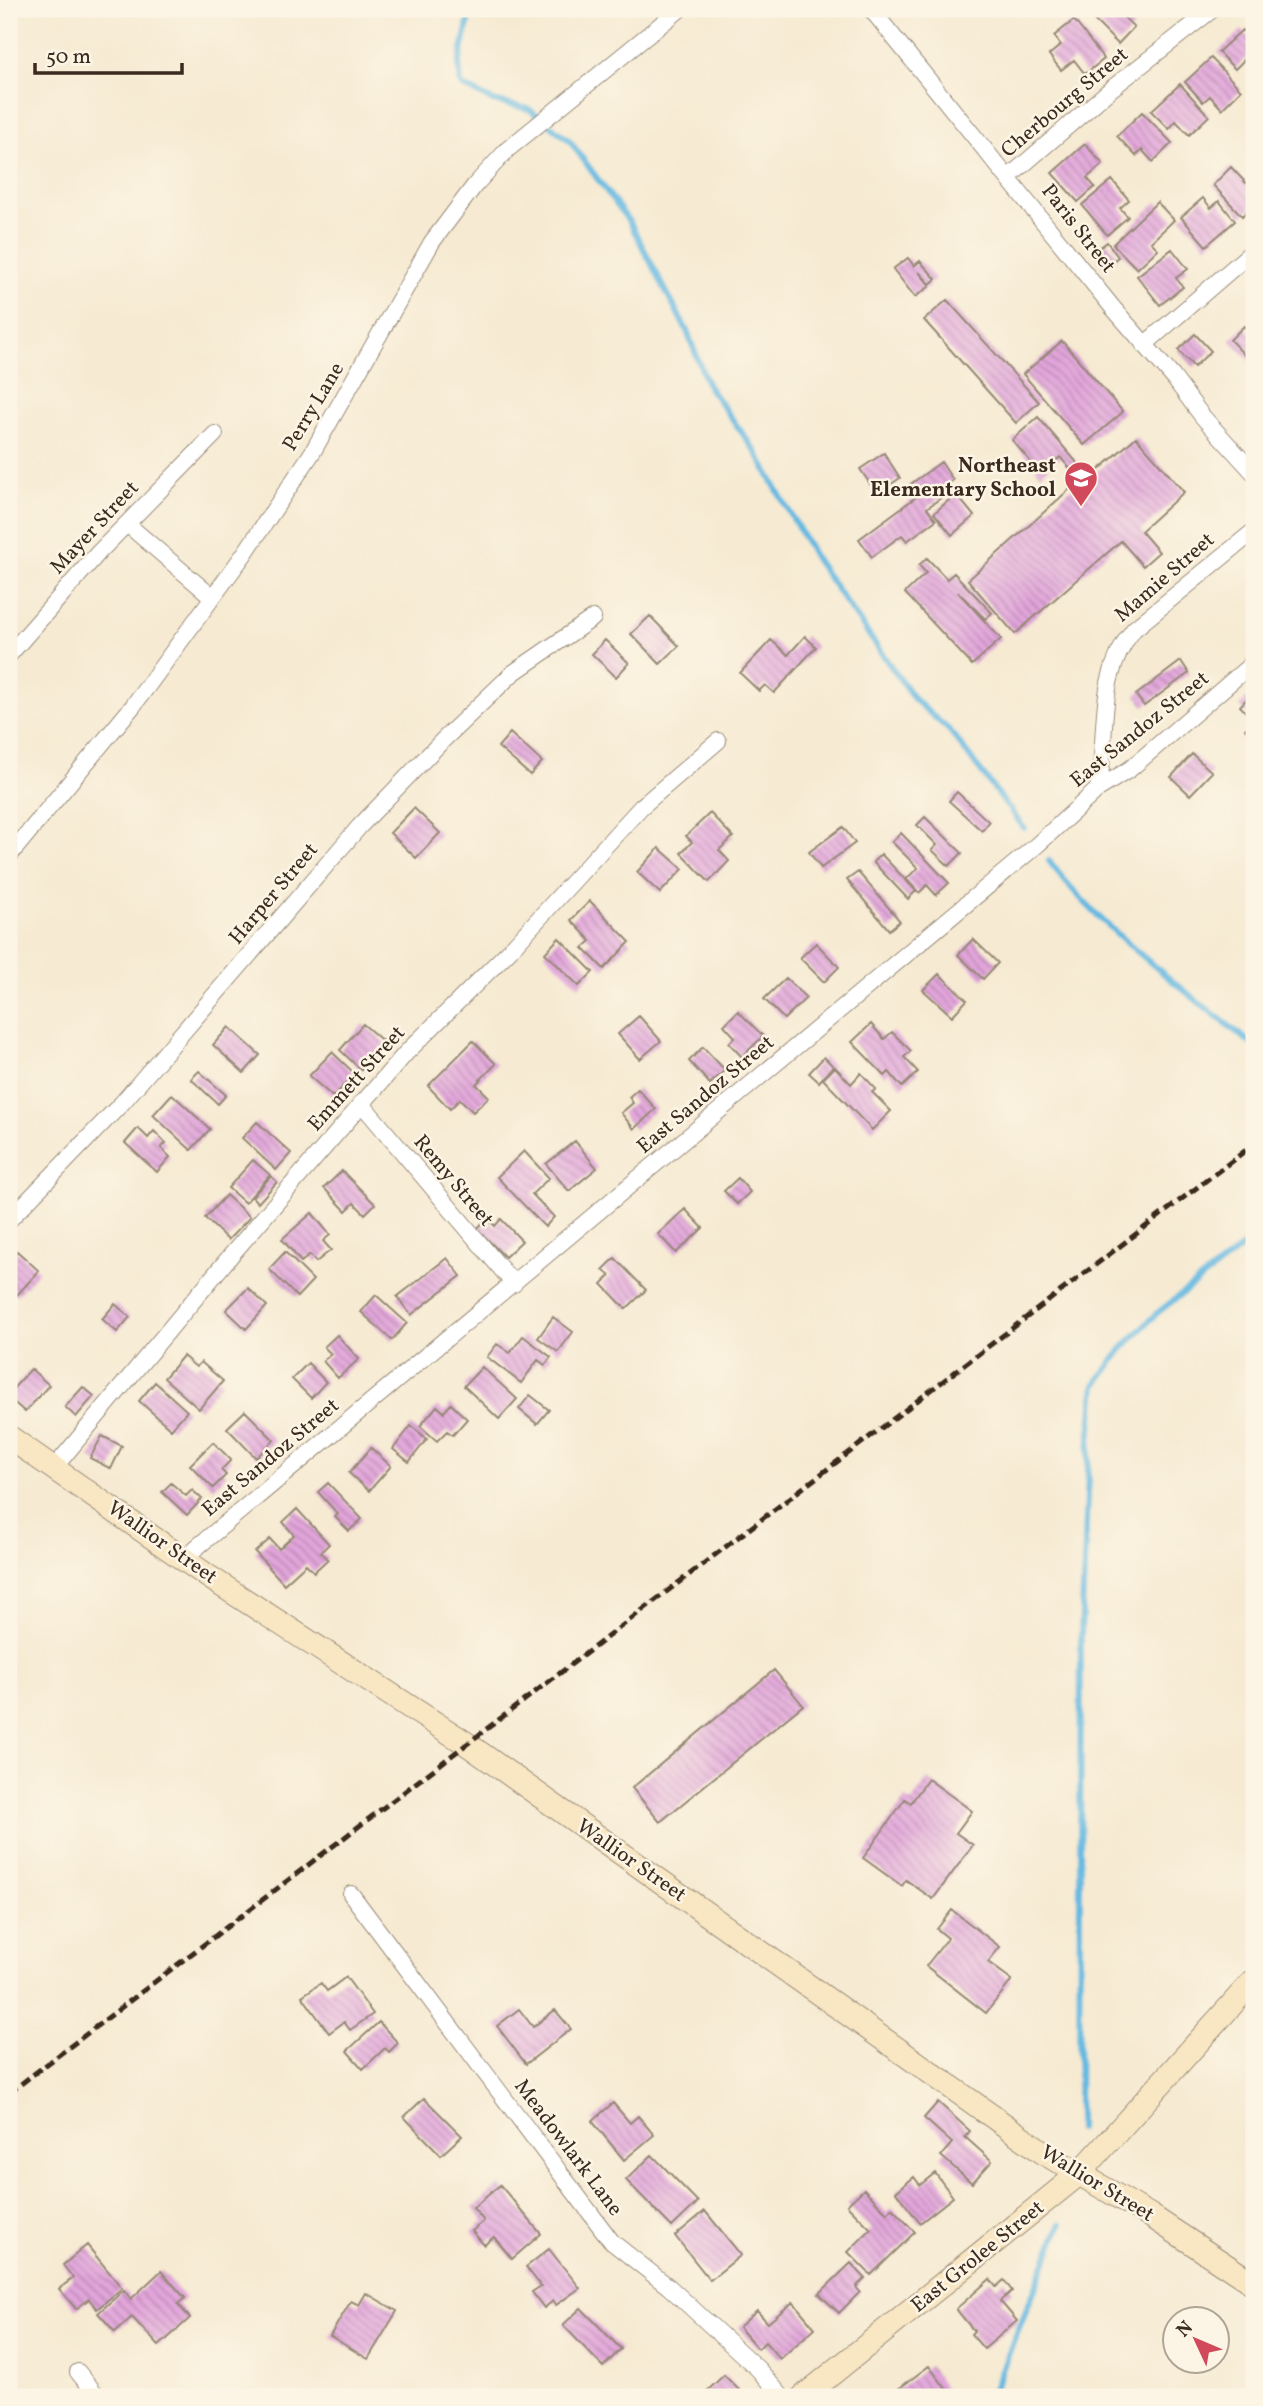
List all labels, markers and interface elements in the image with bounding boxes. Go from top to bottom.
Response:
scale bar [35,32,182,76]
street label: Cherbourg Street [995,41,1135,165]
text: 50 m [46,43,91,72]
street label: Paris Street [1034,178,1122,280]
street label: Perry Lane [276,357,352,457]
place label: Northeast Elementary School [870,452,1056,505]
school or university icon: Northeast Elementary School [1062,459,1100,508]
street label: Mayer Street [44,475,146,581]
street label: Mamie Street [1109,526,1221,630]
street label: East Sandoz Street [1064,665,1216,795]
street label: Harper Street [223,837,325,951]
street label: Emmett Street [302,1020,412,1138]
street label: East Sandoz Street [631,1029,781,1161]
street label: Remy Street [406,1129,500,1233]
street label: East Sandoz Street [196,1392,346,1524]
street label: Wallior Street [101,1494,223,1592]
street label: Wallior Street [570,1812,692,1910]
street label: Meadowlark Lane [507,2074,629,2222]
street label: Wallior Street [1035,2139,1159,2229]
street label: East Grolee Street [905,2194,1051,2320]
north arrow [1162,2304,1232,2374]
text: N [1171,2315,1199,2344]

